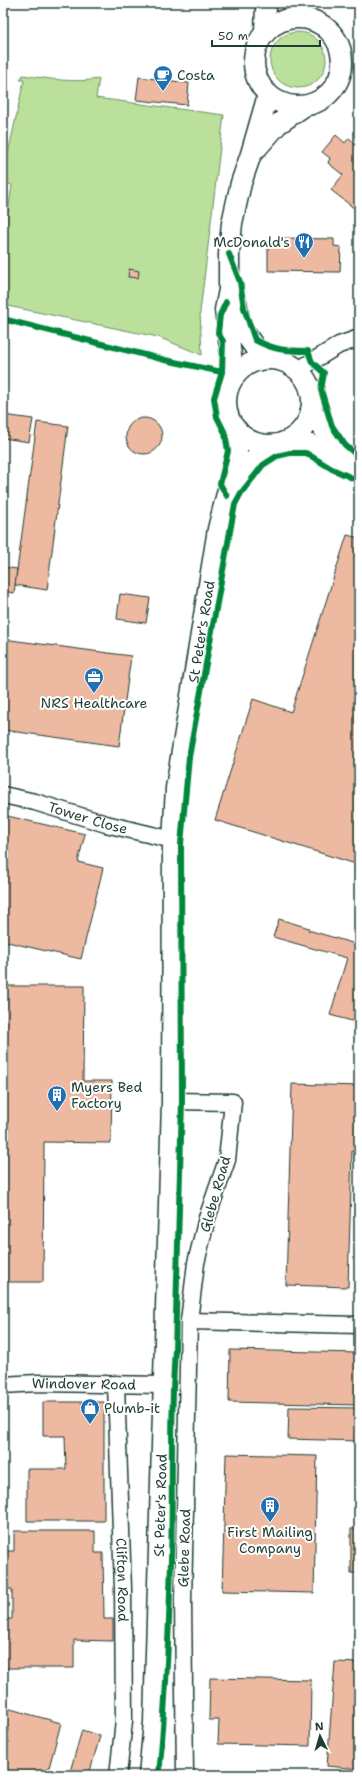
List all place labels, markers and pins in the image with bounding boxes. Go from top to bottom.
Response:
cafe icon: Costa [152,64,174,92]
place label: Costa [177,66,215,84]
restaurant icon: McDonald's [293,231,315,259]
place label: McDonald's [213,233,290,251]
office icon: NRS Healthcare [83,666,105,694]
place label: NRS Healthcare [40,694,148,712]
place label: Myers Bed Factory [71,1078,143,1112]
building icon: Myers Bed Factory [46,1084,68,1112]
shop icon: Plumb-it [79,1397,101,1425]
place label: Plumb-it [104,1399,160,1417]
building icon: First Mailing Company [259,1495,281,1523]
place label: First Mailing Company [227,1523,313,1557]

